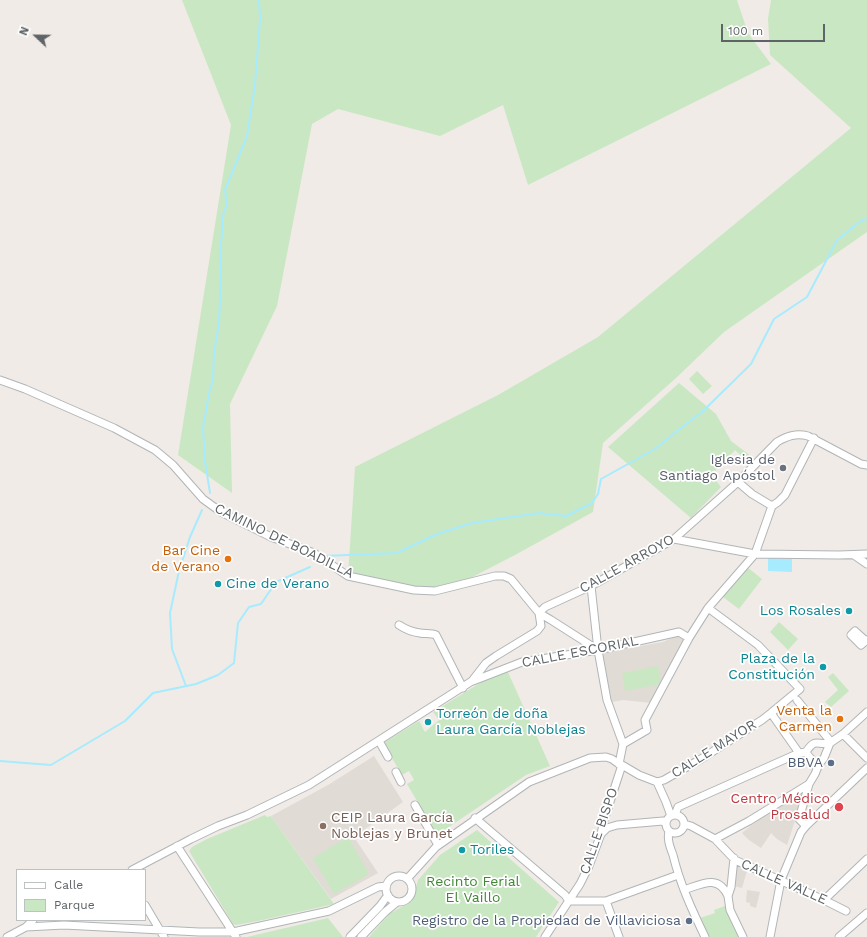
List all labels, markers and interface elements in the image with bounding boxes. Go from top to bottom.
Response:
north arrow [16,16,56,56]
scale bar [723,16,827,42]
text: 100 m [728,24,763,38]
text: N [17,25,32,38]
place label: Iglesia de Santiago Apóstol [659,452,775,484]
marker: Iglesia de Santiago Apóstol [778,463,788,473]
street label: CAMINO DE BOADILLA [212,500,356,582]
street label: CALLE ARROYO [577,531,677,597]
place label: Bar Cine de Verano [151,543,220,576]
marker: Bar Cine de Verano [223,554,233,564]
place label: Cine de Verano [226,576,329,592]
marker: Cine de Verano [213,579,223,589]
place label: Los Rosales [760,603,841,619]
marker: Los Rosales [844,606,854,616]
street label: CALLE ESCORIAL [520,632,640,672]
place label: Plaza de la Constitución [728,651,815,684]
marker: Plaza de la Constitución [818,662,828,672]
place label: Venta la Carmen [776,703,832,736]
place label: Torreón de doña Laura García Noblejas [436,706,586,738]
marker: Venta la Carmen [835,714,845,724]
street label: CALLE MAYOR [668,716,760,782]
marker: Torreón de doña Laura García Noblejas [423,717,433,727]
place label: BBVA [787,755,823,771]
marker: BBVA [826,758,836,768]
street label: CALLE BISPO [576,785,622,877]
place label: Centro Médico Prosalud [731,791,830,824]
marker: Centro Médico Prosalud [833,801,845,813]
place label: CEIP Laura García Noblejas y Brunet [331,810,453,842]
marker: CEIP Laura García Noblejas y Brunet [318,821,328,831]
place label: Toriles [470,842,514,858]
marker: Toriles [457,845,467,855]
street label: CALLE VALLE [738,856,830,908]
legend [16,869,146,921]
park label: Recinto Ferial El Vaillo [426,874,520,906]
text: Calle [54,878,83,892]
text: Parque [54,898,95,912]
place label: Registro de la Propiedad de Villaviciosa [412,913,681,929]
marker: Registro de la Propiedad de Villaviciosa [684,916,694,926]

